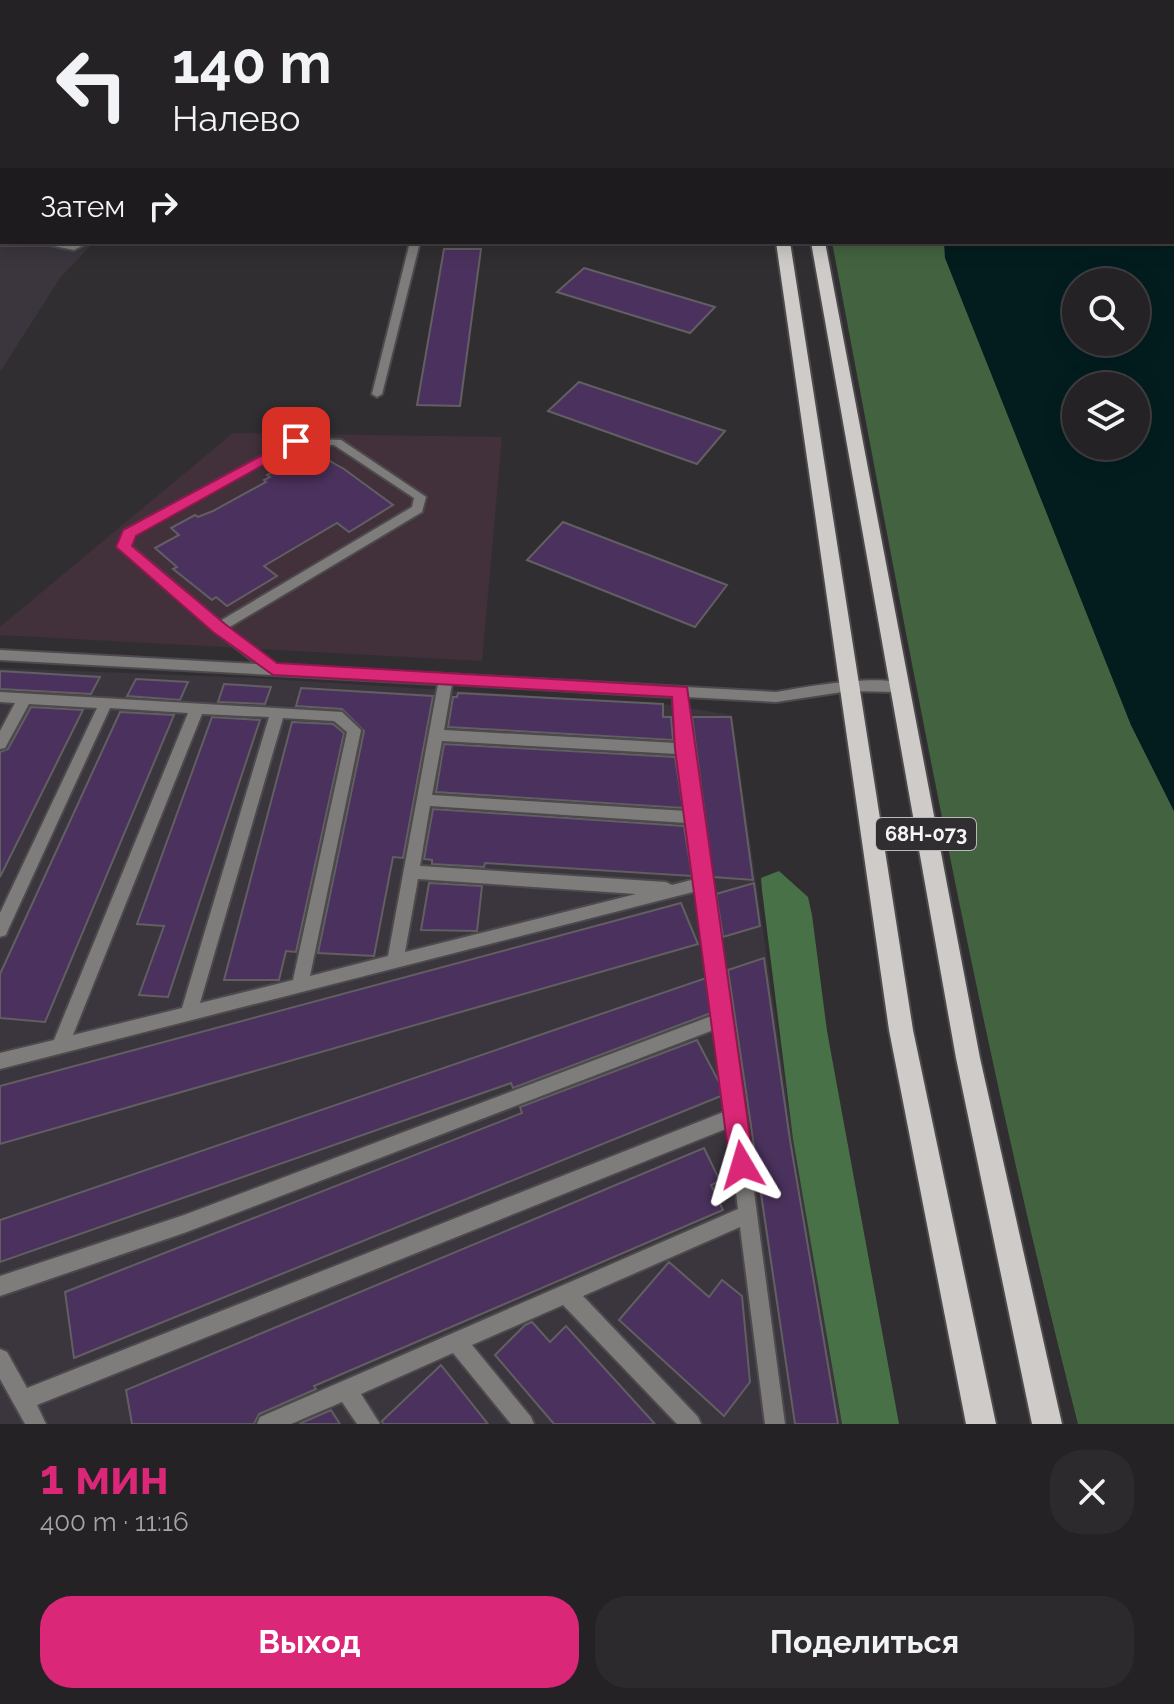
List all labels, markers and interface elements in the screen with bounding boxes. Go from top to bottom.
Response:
text: 140 m [172,30,332,96]
icon: left [40,32,144,136]
text: Налево [172,97,300,139]
icon: right [141,184,185,228]
text: Затем [40,189,125,224]
map controls [1062,268,1150,460]
button: search [1062,268,1150,356]
button: layers [1062,372,1150,460]
pin [262,407,330,475]
icon: arrive [274,419,318,463]
road number: 68Н-073 [876,818,976,850]
position arrow [700,1123,784,1207]
text: 1 мин [40,1449,169,1505]
button: close [1050,1450,1134,1534]
text: 400 m · 11:16 [40,1507,189,1537]
button: Выход [40,1596,579,1688]
button: Поделиться [595,1596,1134,1688]

